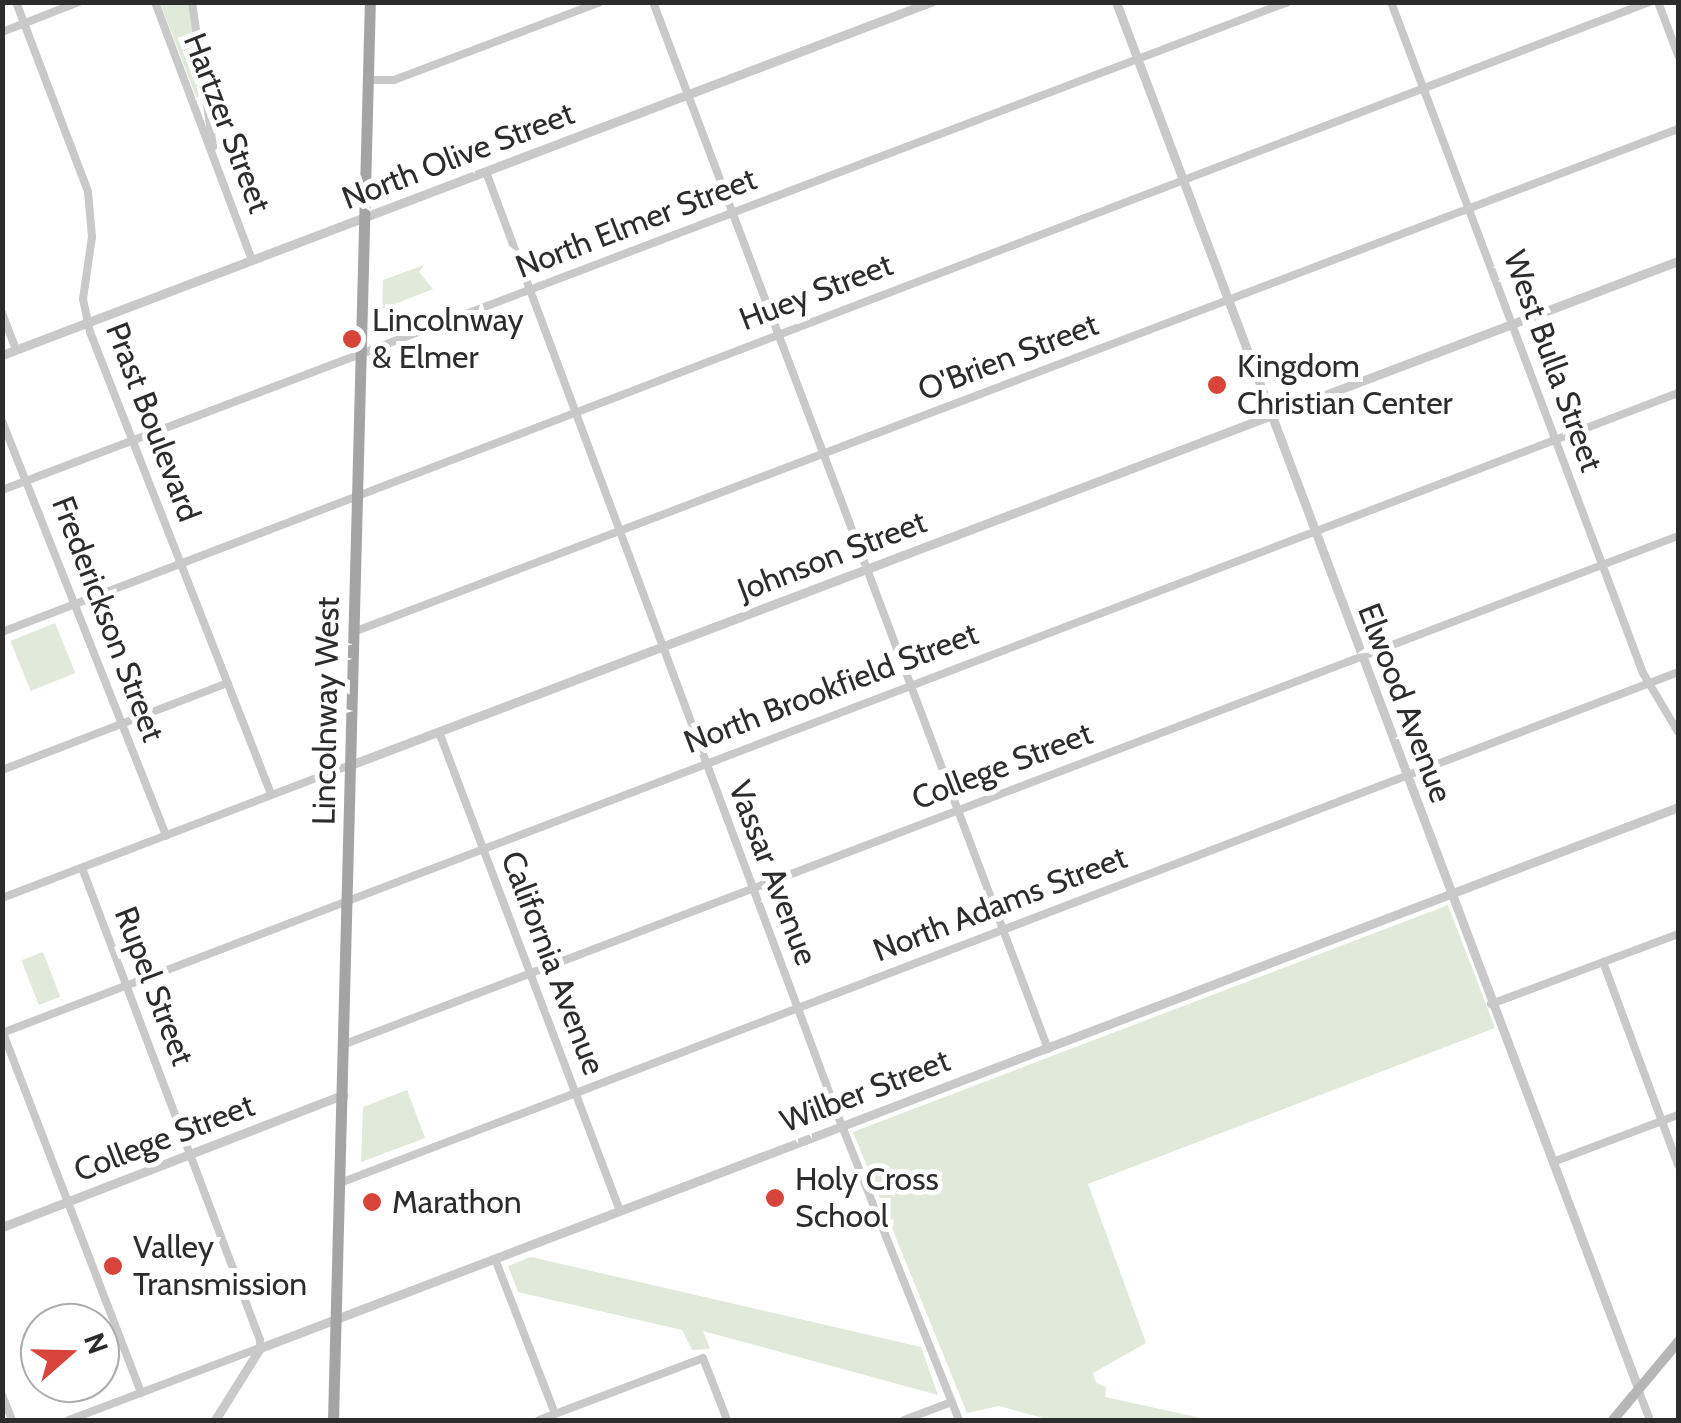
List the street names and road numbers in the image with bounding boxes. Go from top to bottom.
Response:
street label: Hartzer Street [175,28,279,218]
street label: North Olive Street [337,94,579,218]
street label: North Elmer Street [510,159,762,287]
street label: Huey Street [734,245,898,339]
street label: West Bulla Street [1495,245,1611,477]
street label: O'Brien Street [913,305,1103,409]
street label: Prast Boulevard [97,317,209,527]
street label: Frederickson Street [44,491,172,747]
street label: Johnson Street [732,502,932,610]
street label: Lincolnway West [305,596,347,826]
street label: Elwood Avenue [1349,598,1461,808]
street label: North Brookfield Street [679,614,983,762]
street label: College Street [906,714,1098,818]
street label: Vassar Avenue [720,775,826,971]
street label: North Adams Street [868,838,1132,970]
street label: California Avenue [493,846,613,1080]
street label: Rupel Street [106,901,202,1071]
street label: Wilber Street [775,1041,955,1141]
street label: College Street [68,1086,260,1190]

